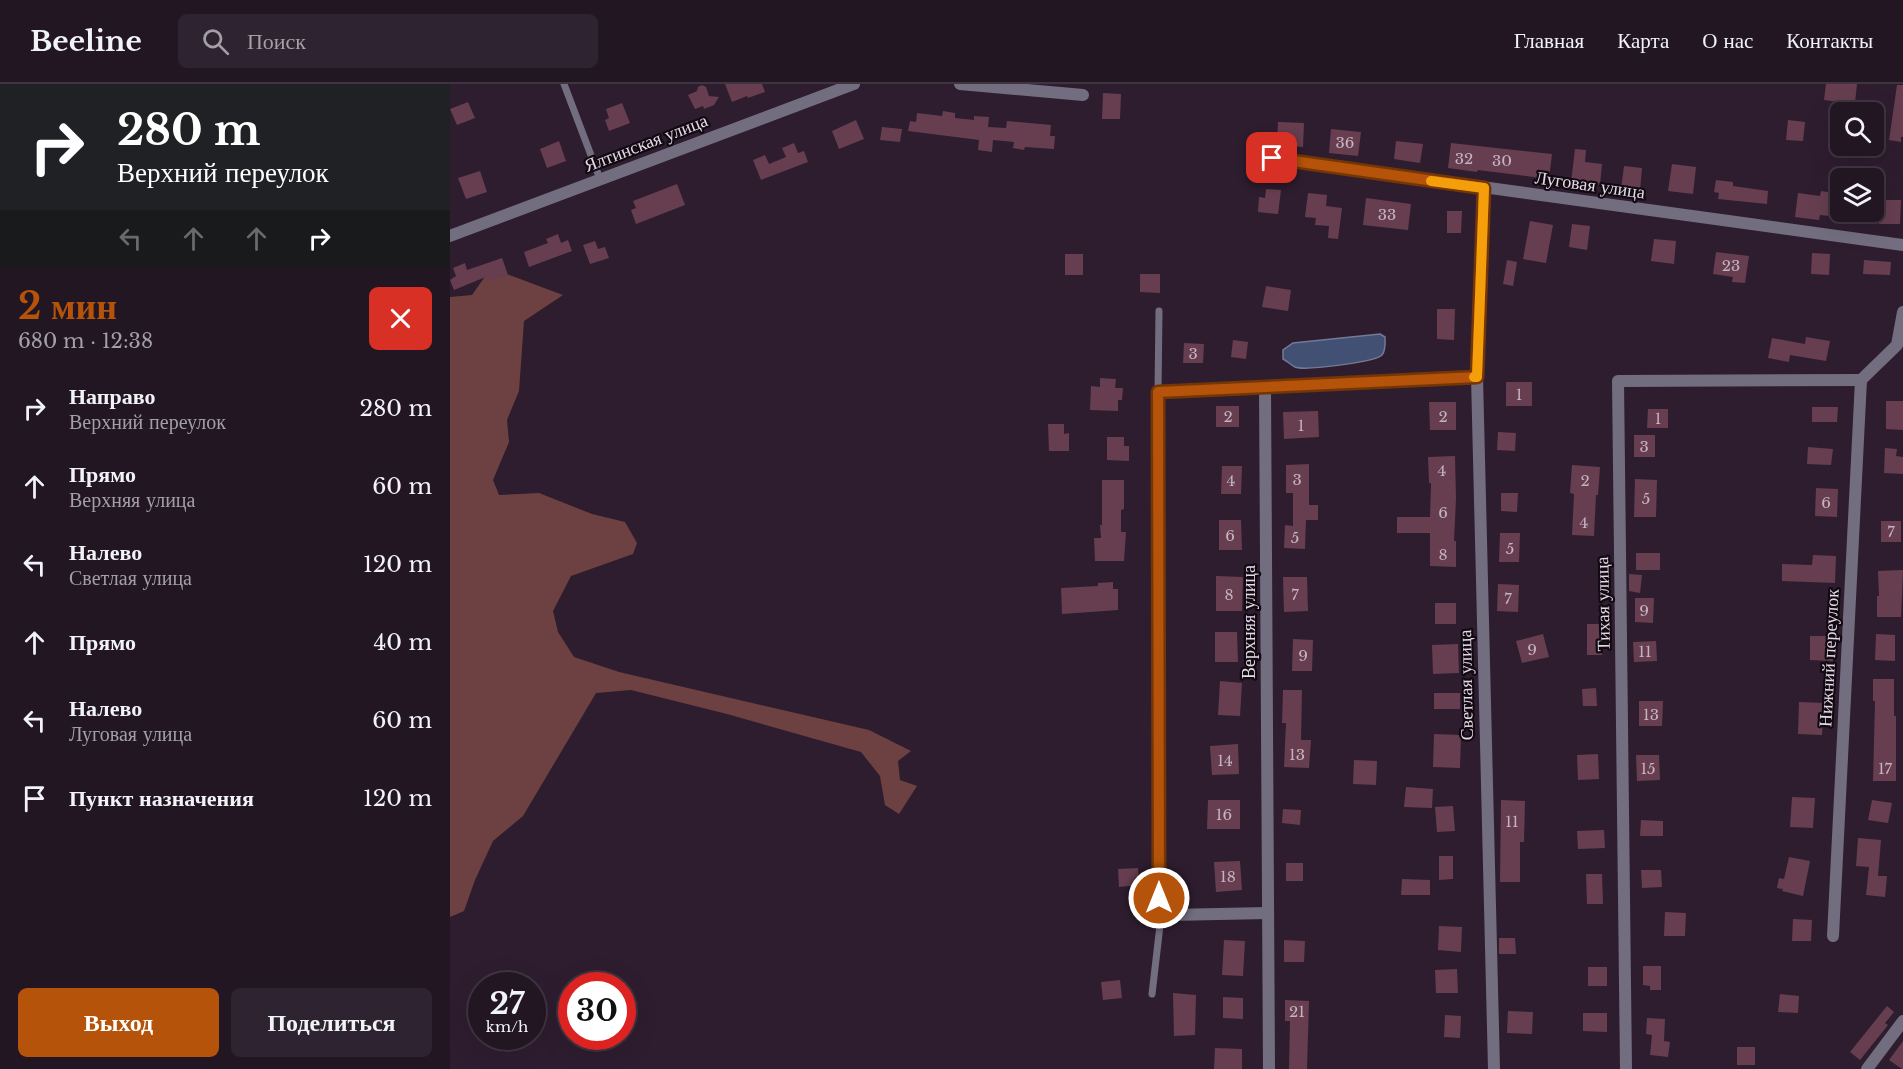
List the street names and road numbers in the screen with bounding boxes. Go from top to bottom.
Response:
street label: Ялтинская улица [581,109,711,177]
street label: Луговая улица [1534,166,1646,204]
street label: Тихая улица [1591,556,1615,652]
street label: Верхняя улица [1238,565,1260,679]
street label: Нижний переулок [1814,588,1844,728]
street label: Светлая улица [1454,629,1478,741]

